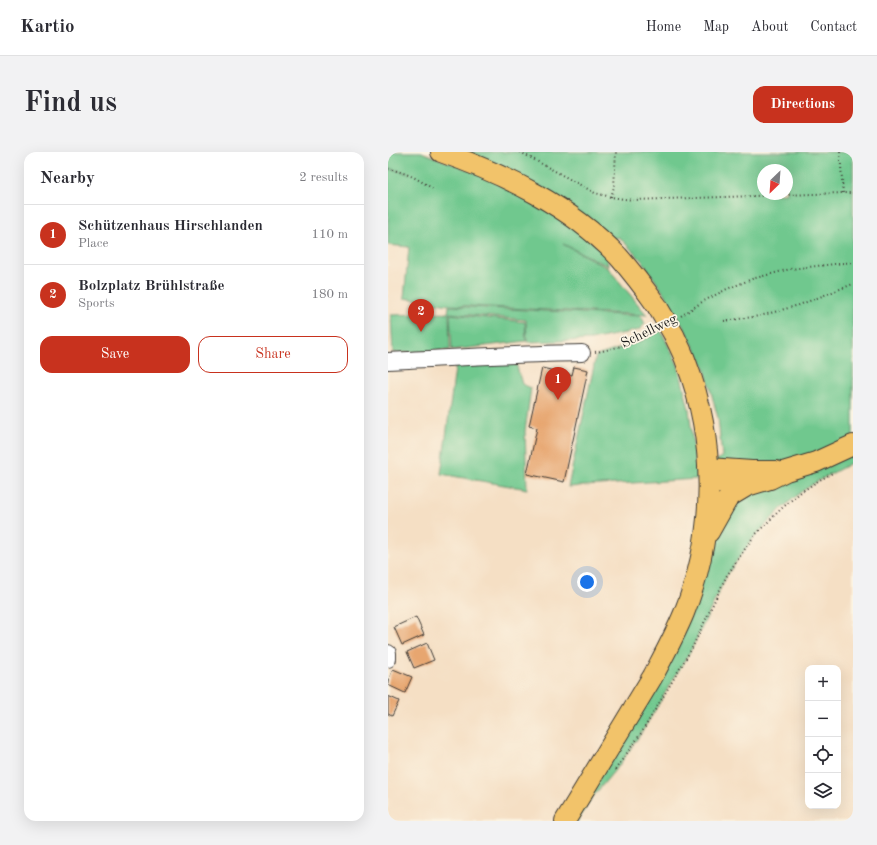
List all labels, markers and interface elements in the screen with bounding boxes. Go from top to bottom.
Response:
text: Kartio [20,18,75,37]
text: Home [646,20,681,34]
text: Map [703,20,729,34]
text: About [751,20,788,34]
text: Contact [810,20,857,34]
button: Directions [753,86,853,123]
text: Find us [24,90,117,118]
north arrow [757,164,793,200]
text: Nearby [40,170,95,187]
text: 2 results [299,171,348,184]
text: Schützenhaus Hirschlanden [78,219,263,234]
text: 1 [49,228,57,241]
text: 110 m [311,228,348,241]
text: Place [78,237,108,250]
text: Bolzplatz Brühlstraße [78,279,225,294]
text: 2 [49,288,57,301]
text: 180 m [311,288,348,301]
text: Sports [78,297,115,310]
pin: 2 [408,299,434,332]
street label: Schellweg [619,311,680,351]
button: Save [40,336,190,373]
button: Share [198,336,348,373]
pin: 1 [545,367,571,400]
your location [577,572,597,592]
map controls [805,665,841,809]
button: + [805,665,841,701]
button: − [805,701,841,737]
button: locate [805,737,841,773]
button: layers [805,773,841,809]

